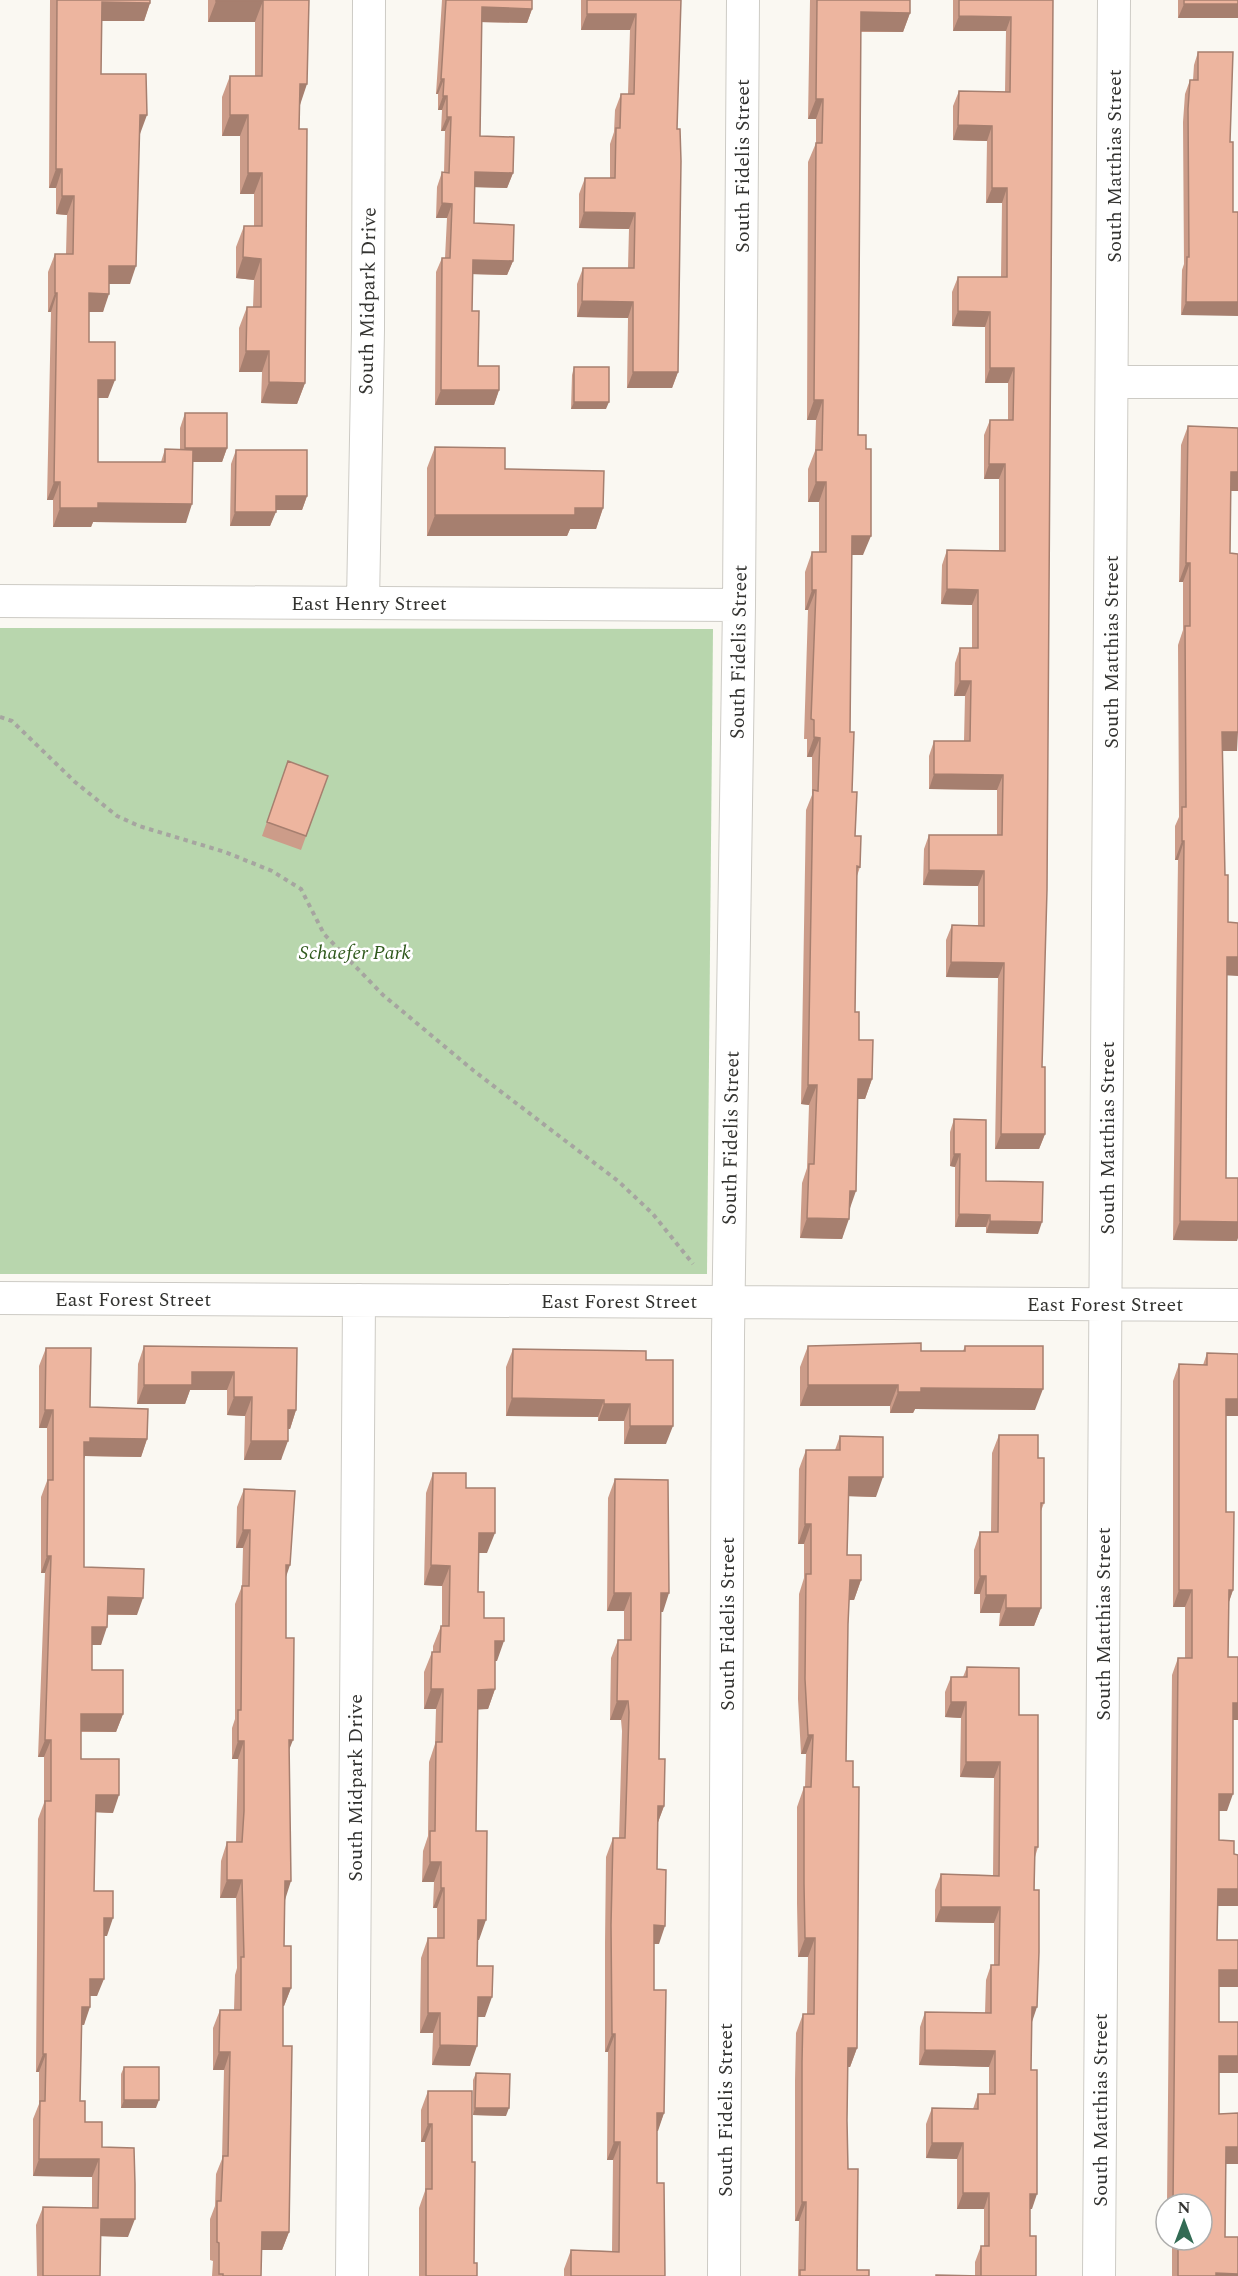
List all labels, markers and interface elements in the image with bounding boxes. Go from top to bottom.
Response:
street label: South Matthias Street [1100,69,1130,263]
street label: South Fidelis Street [728,79,758,253]
street label: South Midpark Drive [351,207,385,395]
street label: South Matthias Street [1097,555,1127,749]
street label: South Fidelis Street [722,565,756,739]
street label: East Henry Street [291,589,447,619]
park label: Schaefer Park [299,938,412,968]
street label: South Matthias Street [1093,1041,1123,1235]
street label: South Fidelis Street [714,1051,748,1225]
street label: East Forest Street [55,1285,211,1315]
street label: East Forest Street [541,1287,697,1317]
street label: East Forest Street [1027,1290,1183,1320]
street label: South Matthias Street [1089,1527,1119,1721]
street label: South Fidelis Street [713,1537,743,1711]
street label: South Midpark Drive [341,1694,371,1882]
street label: South Matthias Street [1086,2013,1116,2207]
street label: South Fidelis Street [711,2023,741,2197]
north arrow [1154,2192,1214,2252]
text: N [1177,2196,1191,2220]

